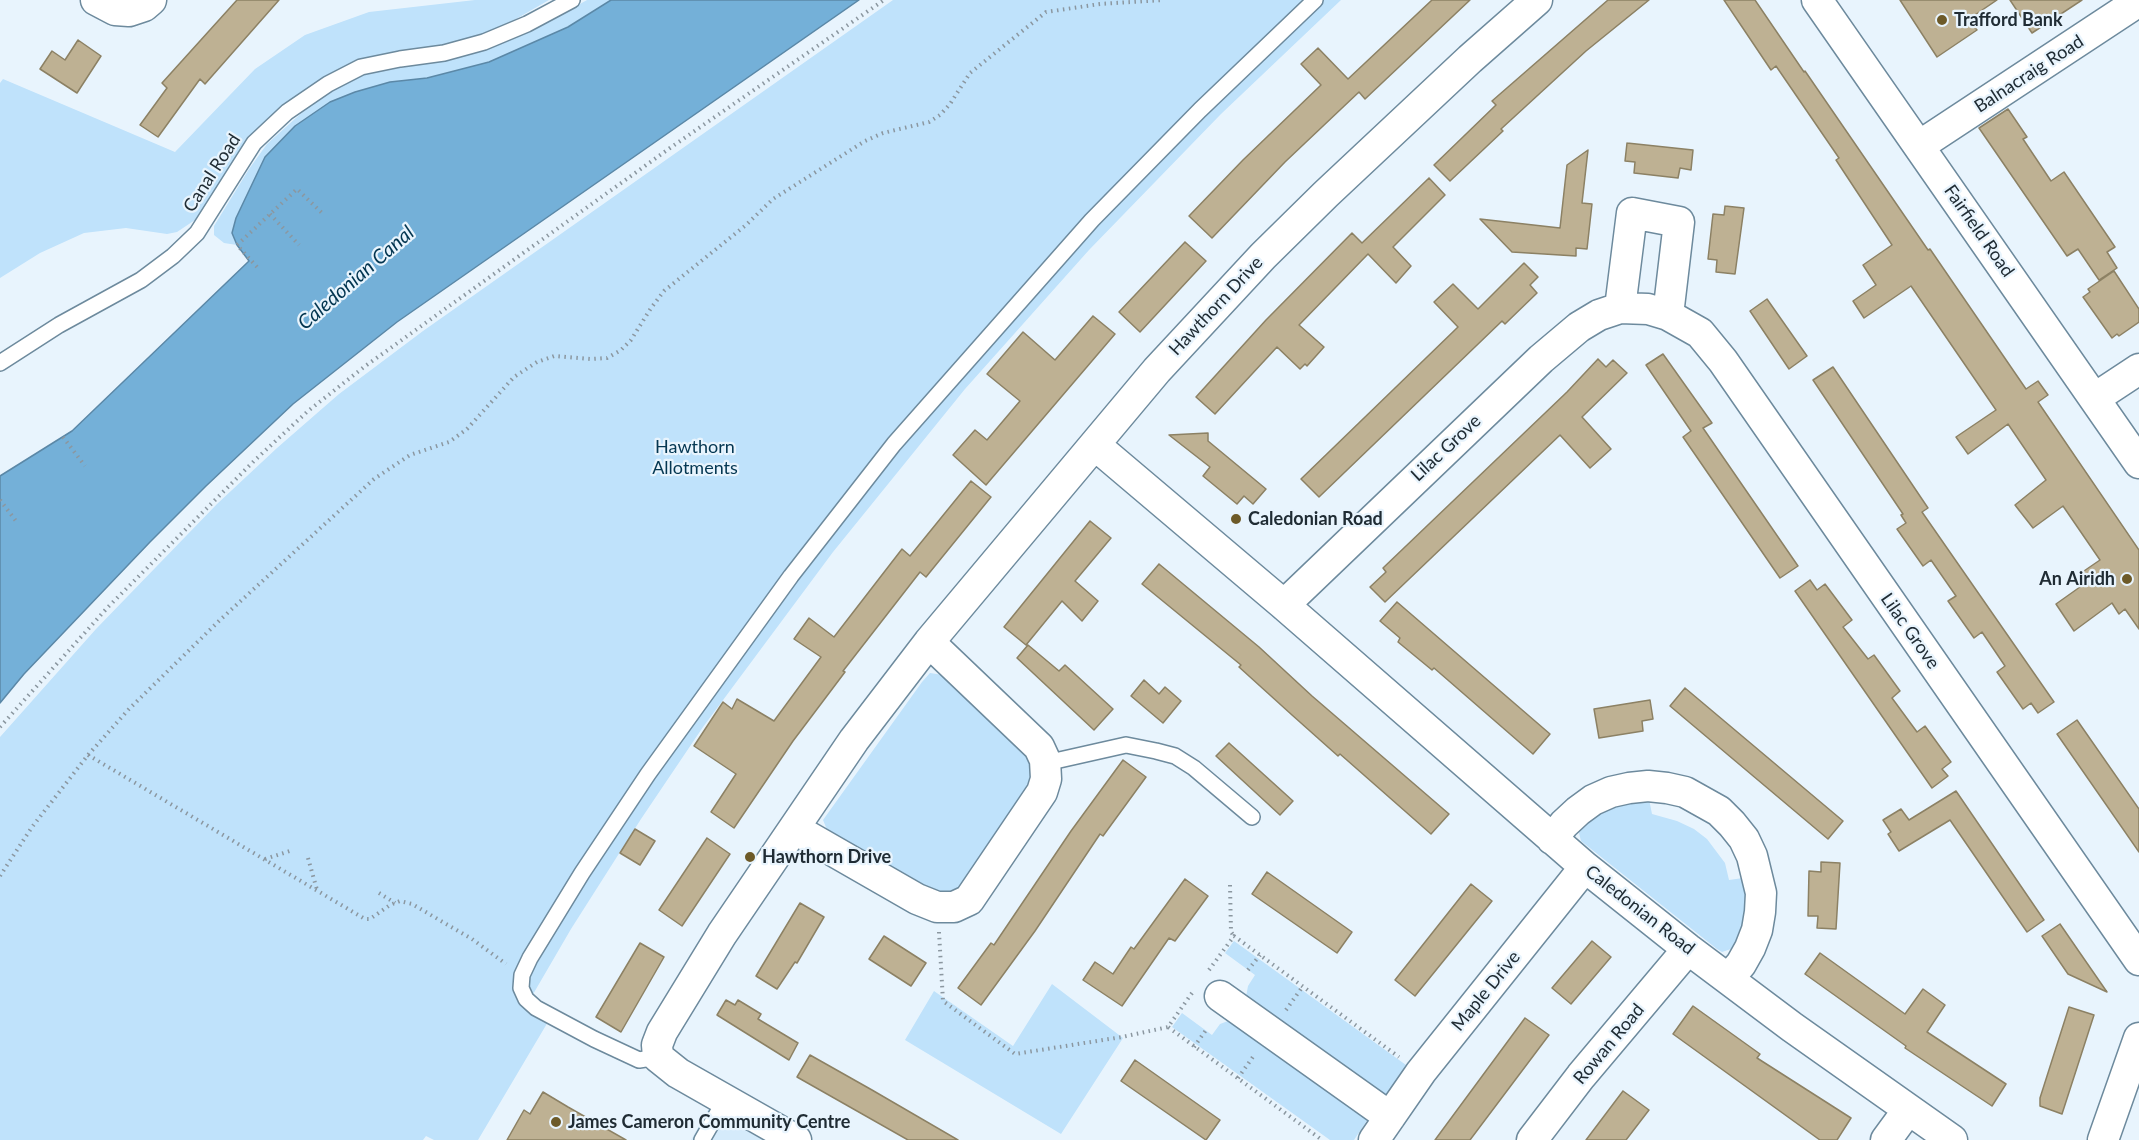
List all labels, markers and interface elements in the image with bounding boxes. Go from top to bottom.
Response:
place label: Trafford Bank [1954,9,2063,31]
marker: Trafford Bank [1935,13,1949,27]
street label: Balnacraig Road [1970,31,2088,117]
street label: Canal Road [179,130,245,216]
street label: Fairfield Road [1939,181,2019,281]
water label: Caledonian Canal [293,221,419,335]
street label: Hawthorn Drive [1165,252,1267,360]
street label: Lilac Grove [1407,410,1485,486]
park label: Hawthorn Allotments [652,436,738,478]
place label: Caledonian Road [1248,508,1383,530]
marker: Caledonian Road [1229,512,1243,526]
place label: An Airidh [2039,568,2115,590]
marker: An Airidh [2120,572,2134,586]
street label: Lilac Grove [1876,589,1944,673]
place label: Hawthorn Drive [762,846,891,868]
marker: Hawthorn Drive [743,850,757,864]
street label: Caledonian Road [1581,861,1699,959]
street label: Maple Drive [1447,947,1525,1035]
street label: Rowan Road [1569,999,1649,1089]
place label: James Cameron Community Centre [568,1111,850,1133]
marker: James Cameron Community Centre [549,1115,563,1129]

